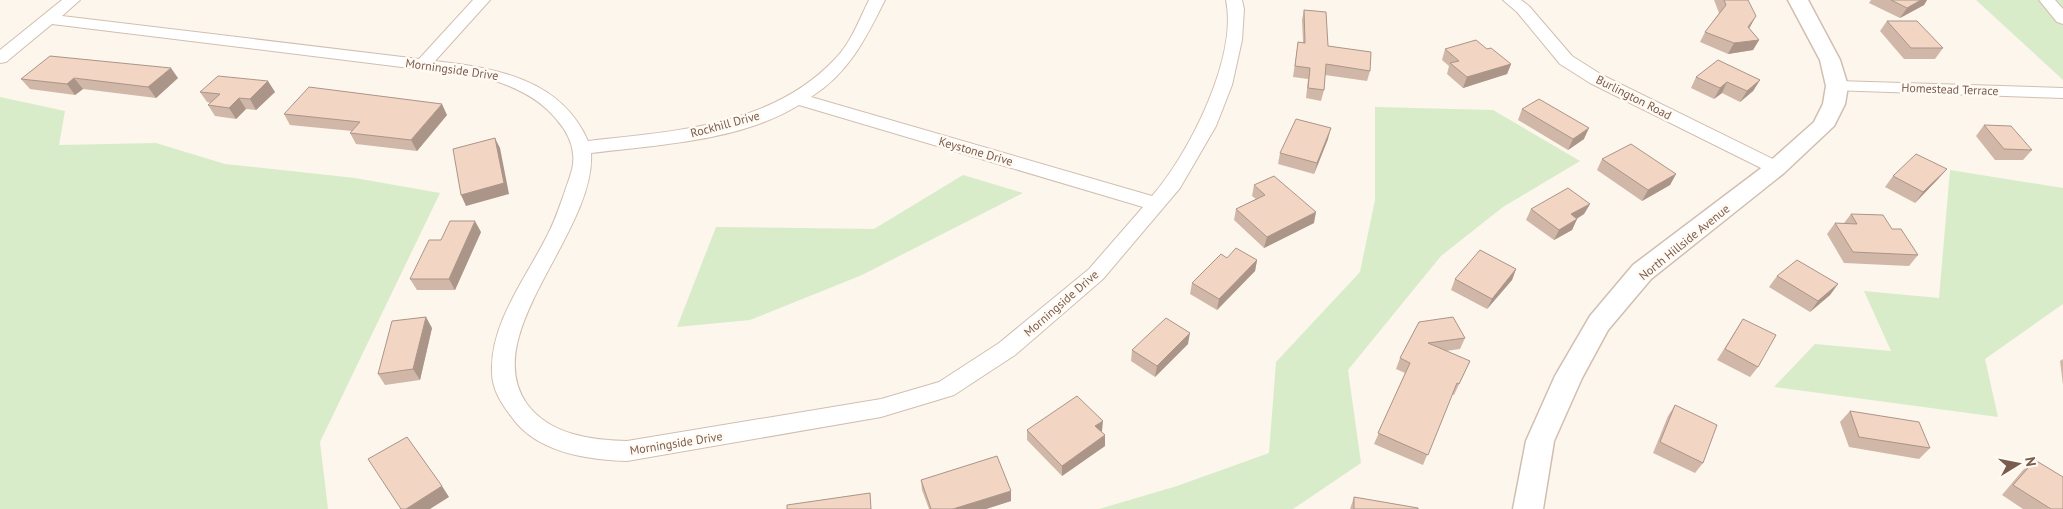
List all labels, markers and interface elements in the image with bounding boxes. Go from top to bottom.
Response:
street label: Morningside Drive [405,55,499,83]
street label: Burlington Road [1594,72,1674,122]
street label: Homestead Terrace [1901,80,1999,98]
street label: Rockhill Drive [689,108,761,140]
street label: Keystone Drive [937,133,1015,169]
street label: North Hillside Avenue [1636,201,1732,283]
street label: Morningside Drive [1021,267,1101,339]
street label: Morningside Drive [629,428,723,458]
north arrow [1993,439,2043,489]
text: N [2021,456,2040,468]

